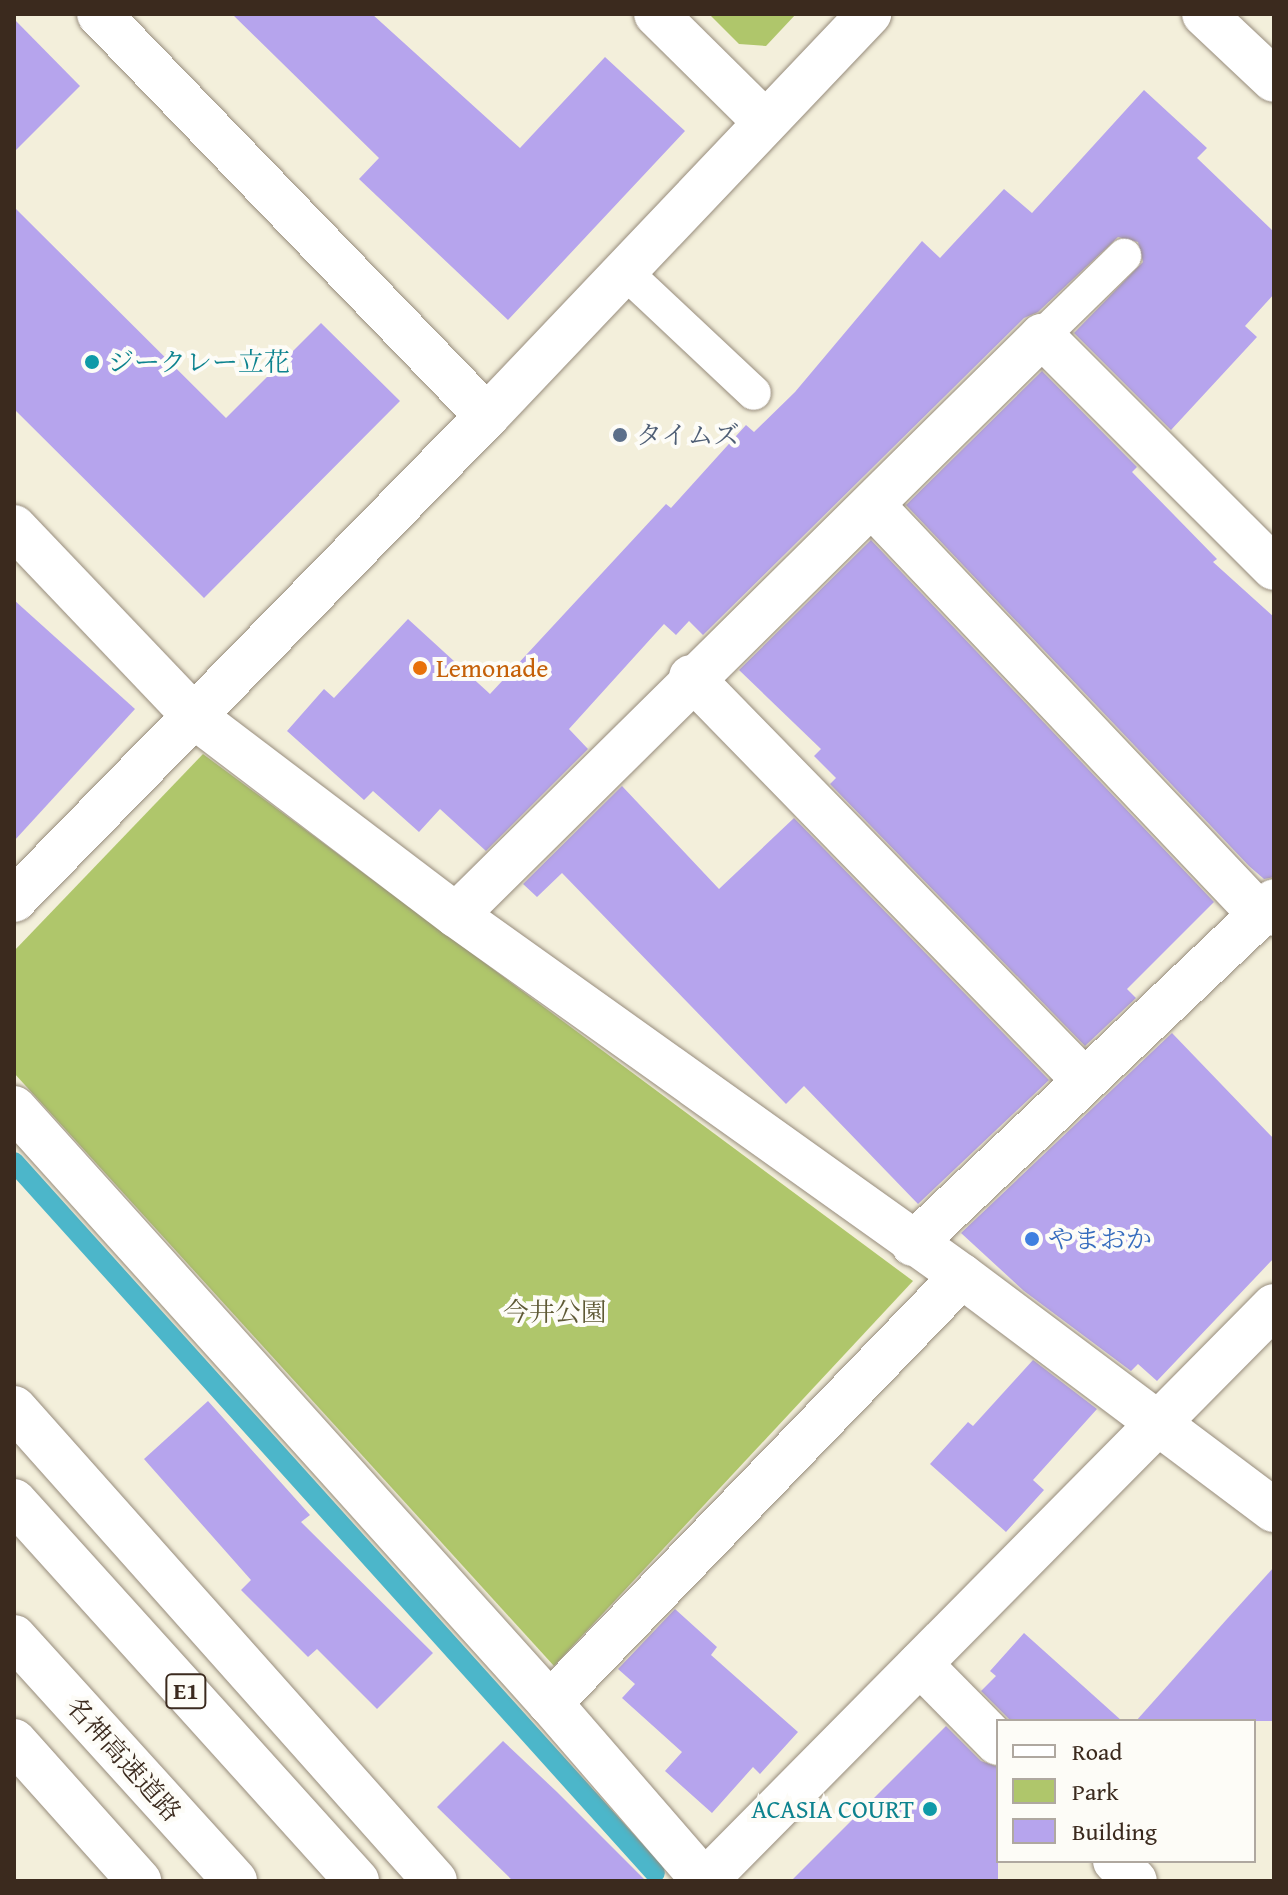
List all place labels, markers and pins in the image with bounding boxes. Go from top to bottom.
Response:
place label: ジークレー立花 [108,346,290,378]
marker: ジークレー立花 [83,353,101,371]
place label: タイムズ [636,419,740,451]
marker: タイムズ [611,426,629,444]
place label: Lemonade [436,652,548,684]
marker: Lemonade [411,659,429,677]
place label: やまおか [1048,1223,1152,1255]
marker: やまおか [1023,1230,1041,1248]
place label: ACASIA COURT [751,1793,914,1825]
marker: ACASIA COURT [921,1800,939,1818]

